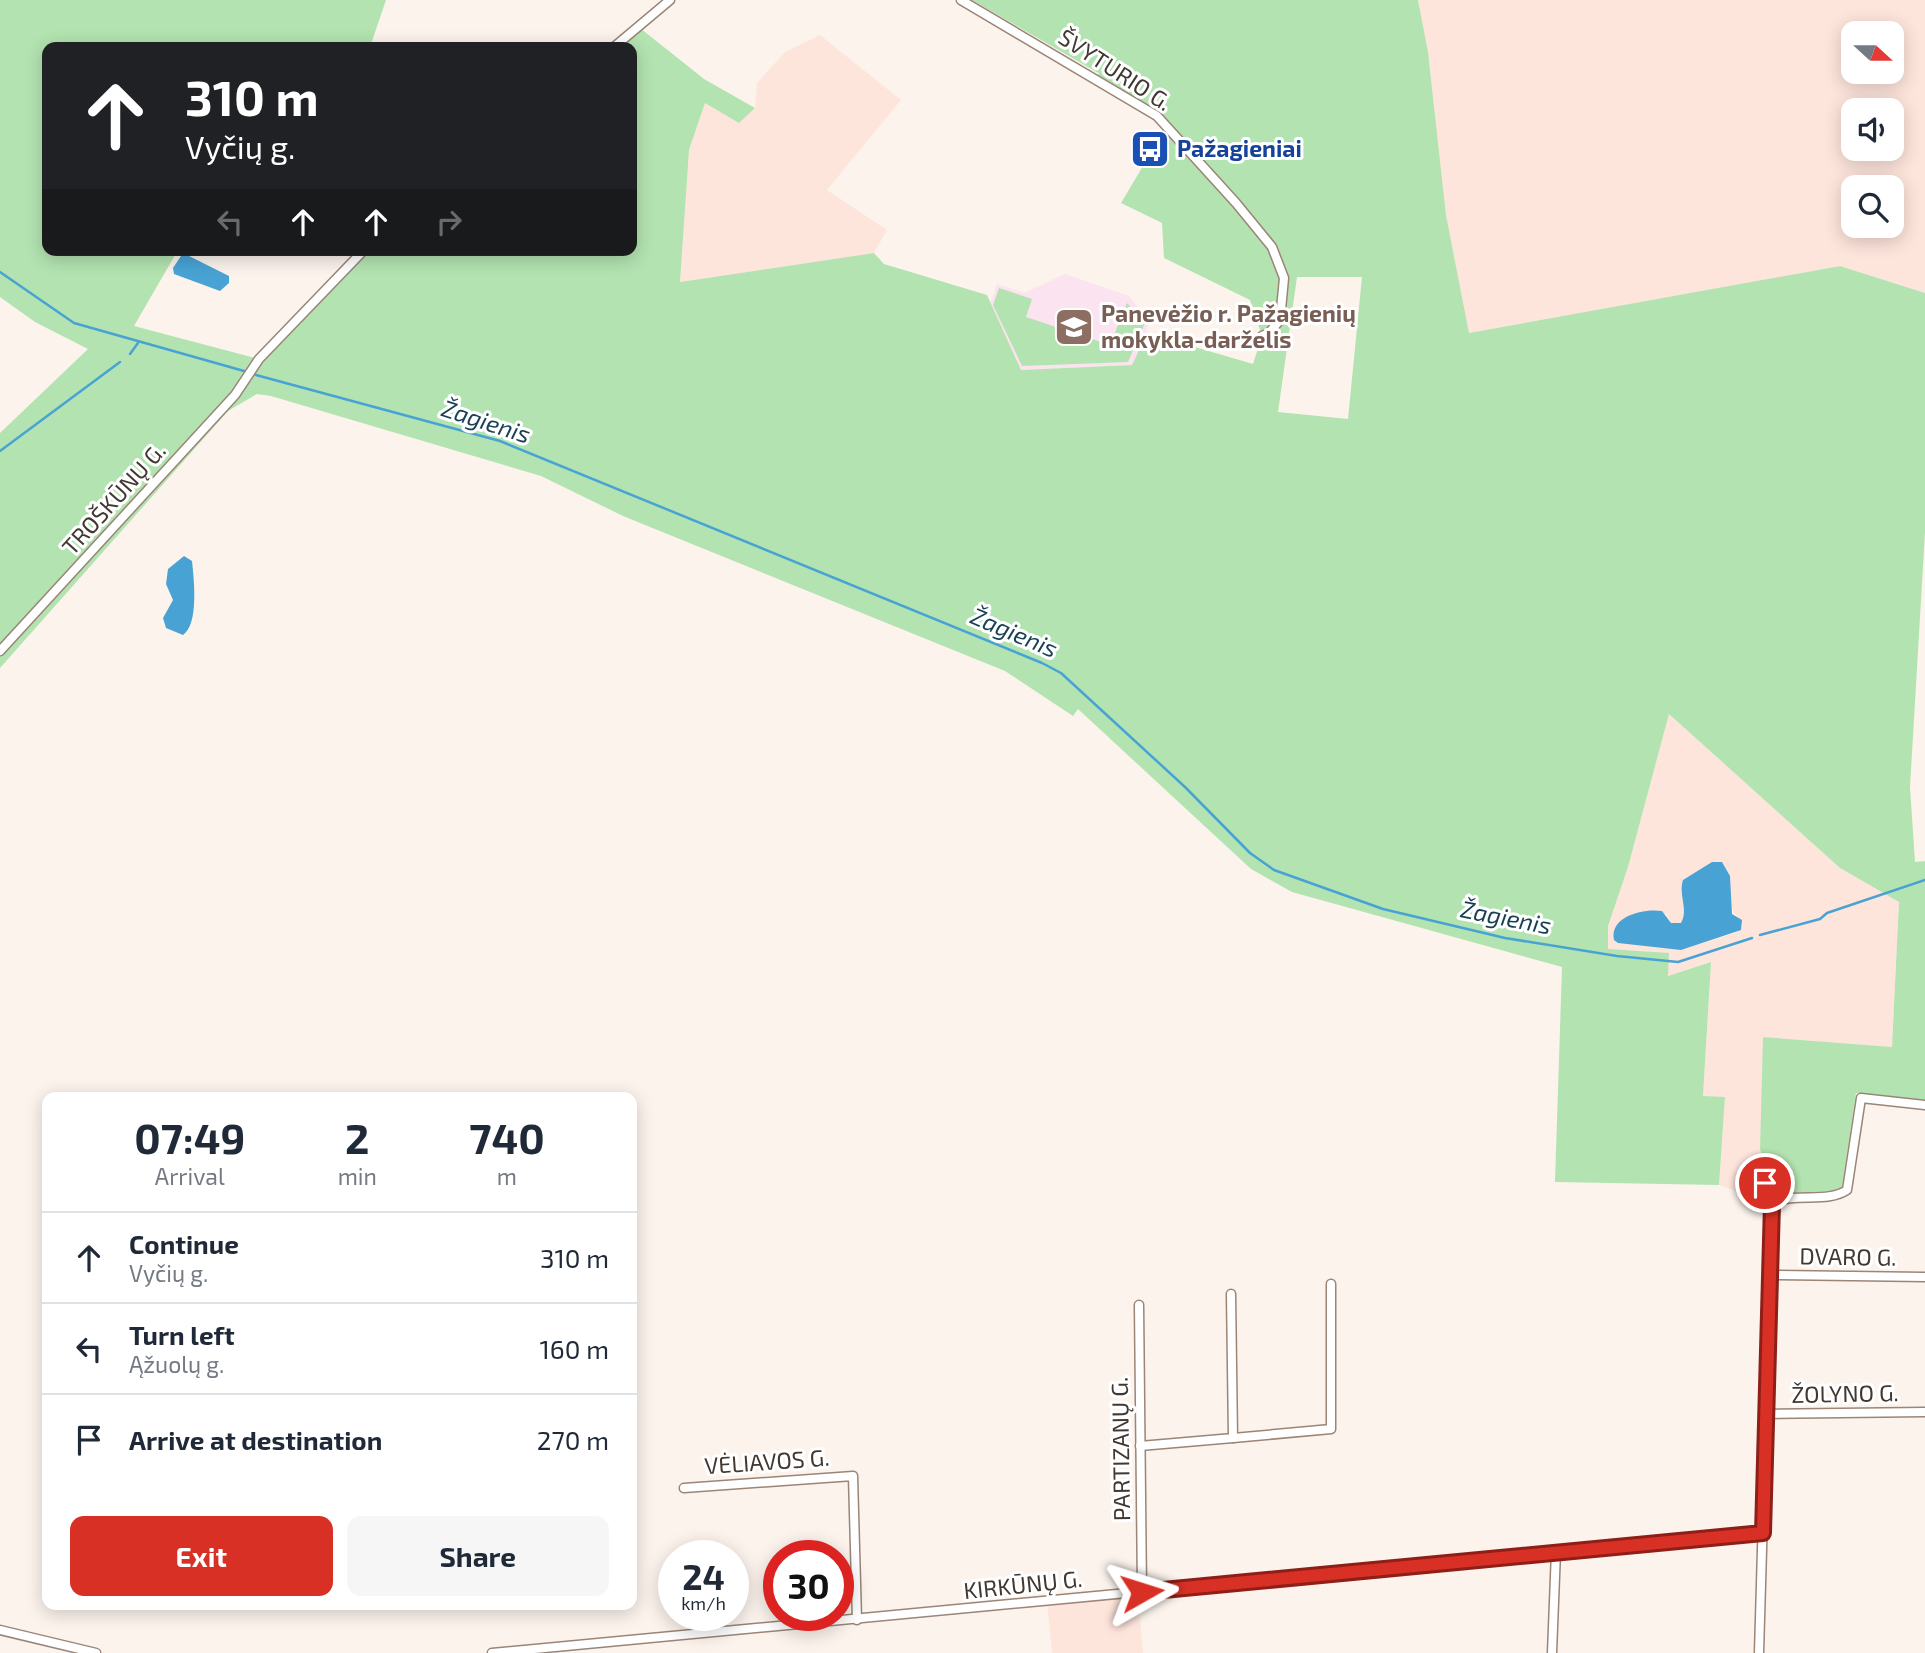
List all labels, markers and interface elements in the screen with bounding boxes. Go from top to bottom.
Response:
north arrow [1841,21,1904,84]
map controls [1841,21,1904,238]
street label: ŠVYTURIO G. [1054,22,1177,116]
text: 310 m [185,67,319,126]
icon: ahead [70,70,161,161]
button: sound [1841,98,1904,161]
text: Vyčių g. [185,127,295,165]
bus stop icon: Pažagieniai [1129,128,1171,170]
place label: Pažagieniai [1177,134,1302,162]
button: search [1841,175,1904,238]
icon: left [211,203,249,241]
icon: ahead [284,203,322,241]
icon: ahead [357,203,395,241]
icon: right [430,203,468,241]
place label: Panevėžio r. Pažagienių mokykla-darželis [1101,299,1356,353]
school or university icon: Panevėžio r. Pažagienių mokykla-darželis [1053,306,1095,348]
water label: Žagienis [438,393,535,449]
street label: TROŠKŪNŲ G. [56,437,171,560]
water label: Žagienis [967,600,1062,663]
water label: Žagienis [1459,894,1554,940]
text: 07:49 [134,1112,245,1162]
text: 2 [345,1112,369,1162]
text: 740 [469,1112,545,1162]
pin [1735,1153,1795,1213]
text: Arrival [155,1162,225,1190]
text: min [338,1162,377,1190]
text: m [497,1162,517,1190]
icon: arrive [1746,1164,1784,1202]
text: Continue [129,1228,239,1259]
icon: ahead [70,1239,108,1277]
street label: DVARO G. [1799,1241,1897,1271]
text: 310 m [540,1242,609,1273]
text: Vyčių g. [129,1259,208,1287]
text: Turn left [129,1319,235,1350]
icon: left [70,1330,108,1368]
text: 160 m [540,1333,609,1364]
text: Ąžuolų g. [129,1350,224,1378]
street label: PARTIZANŲ G. [1105,1377,1135,1521]
street label: ŽOLYNO G. [1791,1378,1899,1408]
icon: arrive [70,1421,108,1459]
text: Arrive at destination [129,1424,382,1455]
text: 270 m [537,1424,609,1455]
street label: VĖLIAVOS G. [703,1443,830,1479]
button: Exit [70,1516,333,1596]
button: Share [347,1516,609,1596]
speed limit sign: 30 [763,1540,854,1631]
text: 24 [682,1555,725,1597]
position arrow [1105,1555,1179,1629]
street label: KIRKŪNŲ G. [962,1564,1084,1604]
text: km/h [681,1592,726,1614]

